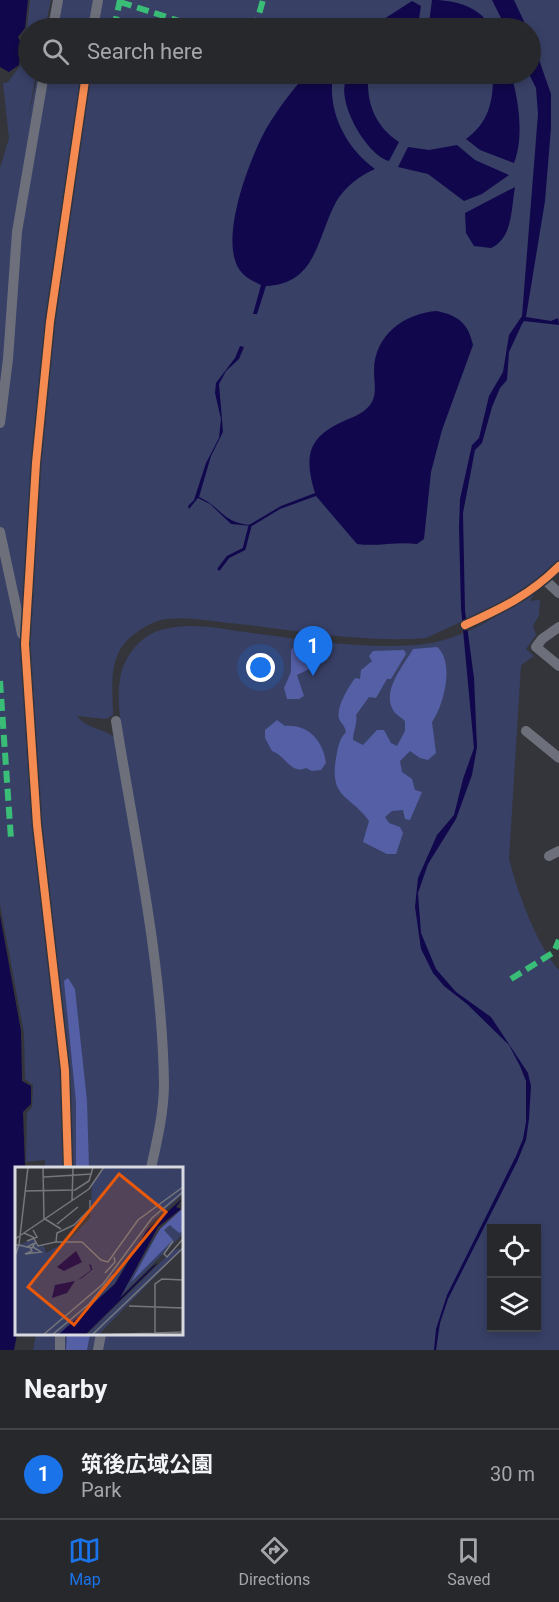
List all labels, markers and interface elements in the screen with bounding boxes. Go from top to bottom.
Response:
search box [18,18,541,84]
icon: search [39,35,72,68]
text: Search here [87,39,203,64]
pin: 1 [294,626,332,676]
your location [246,653,275,682]
inset map [15,1167,183,1335]
map controls [487,1224,541,1332]
button: locate [487,1224,541,1278]
button: layers [487,1278,541,1332]
text: Nearby [24,1374,107,1404]
text: 筑後広域公園 [81,1452,213,1477]
text: 1 [38,1462,49,1486]
text: 30 m [490,1462,535,1486]
text: Park [81,1478,121,1502]
tab: Map [68,1534,101,1589]
tab: Directions [238,1534,310,1589]
tab: Saved [447,1534,491,1589]

